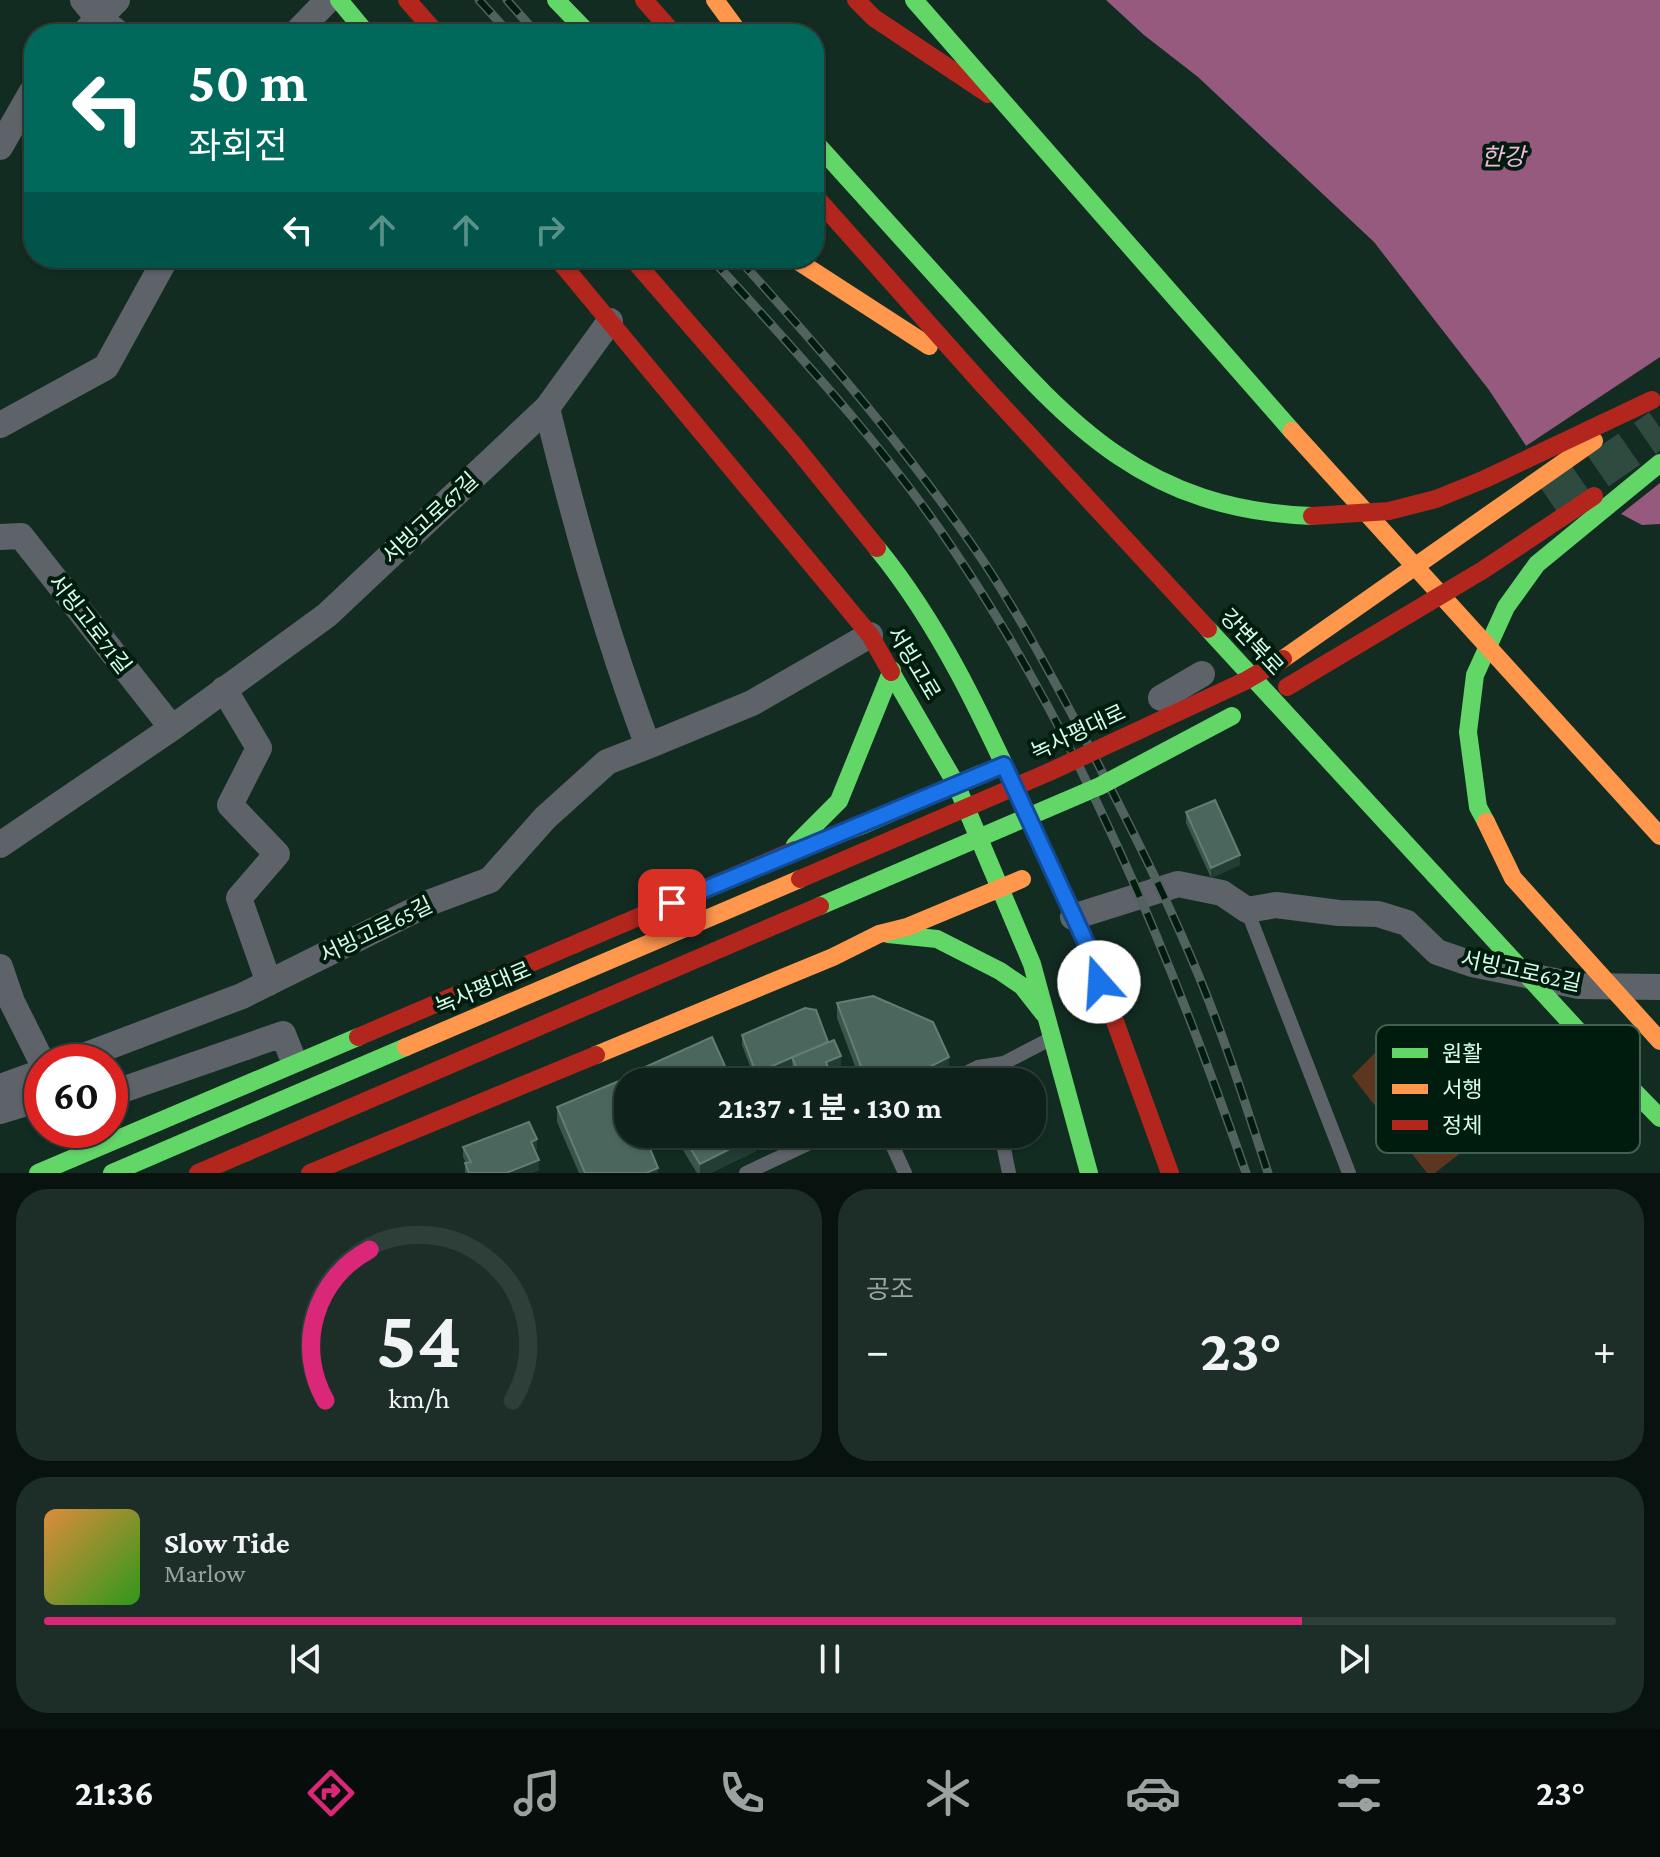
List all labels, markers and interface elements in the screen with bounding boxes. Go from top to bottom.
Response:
text: 50 m [188,51,308,113]
icon: left [56,56,160,160]
text: 좌회전 [188,126,287,166]
water label: 한강 [1481,143,1528,170]
icon: left [276,208,320,252]
icon: ahead [360,208,404,252]
icon: ahead [444,208,488,252]
icon: right [528,208,572,252]
street label: 서빙고로67길 [377,467,483,569]
street label: 서빙고로71길 [44,570,136,678]
street label: 강변북로 [1215,604,1289,680]
street label: 서빙고로 [882,622,946,704]
street label: 녹사평대로 [1027,699,1129,765]
pin [638,869,706,937]
icon: arrive [650,881,694,925]
street label: 서빙고로65길 [315,892,437,968]
position arrow [1057,940,1141,1024]
street label: 서빙고로62길 [1459,946,1583,996]
street label: 녹사평대로 [432,957,534,1019]
legend [1376,1025,1640,1153]
text: 원활 [1442,1041,1482,1066]
speed limit sign: 60 [24,1044,128,1148]
text: 서행 [1442,1077,1482,1102]
text: 21:37 · 1 분 · 130 m [718,1091,942,1124]
text: 정체 [1442,1113,1482,1138]
text: 공조 [866,1275,914,1304]
text: 54 [376,1292,462,1385]
text: 23° [1200,1316,1282,1383]
text: − [866,1326,889,1374]
text: + [1593,1326,1616,1374]
text: km/h [388,1382,450,1414]
text: Slow Tide [164,1526,290,1559]
text: Marlow [164,1559,245,1588]
icon: previous [284,1637,328,1681]
icon: pause [808,1637,852,1681]
icon: next [1332,1637,1376,1681]
icon: directions [303,1765,359,1821]
icon: music [509,1765,565,1821]
icon: phone [714,1765,770,1821]
icon: climate [920,1765,976,1821]
icon: car [1125,1765,1181,1821]
icon: filters [1331,1765,1387,1821]
text: 21:36 [75,1773,154,1813]
text: 23° [1536,1773,1585,1813]

